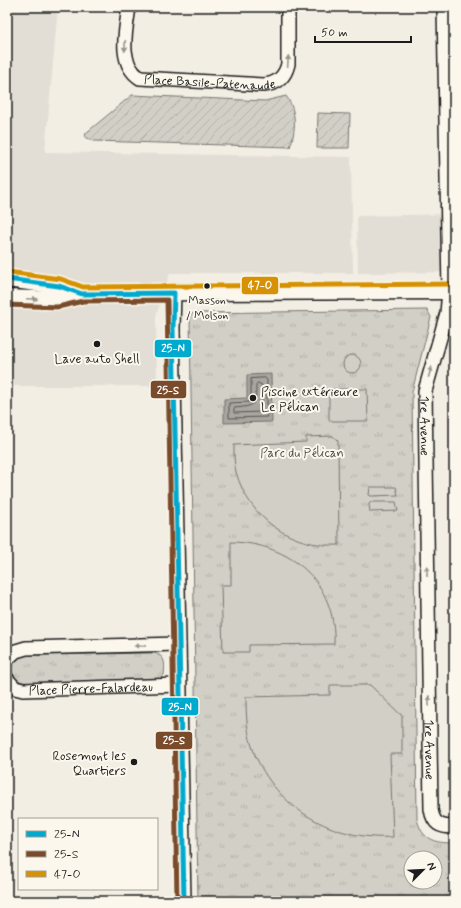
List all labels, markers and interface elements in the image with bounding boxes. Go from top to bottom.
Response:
scale bar [315,18,411,44]
text: 50 m [321,25,348,41]
one-way arrow [122,40,129,52]
one-way arrow [284,55,291,67]
street label: Place Basile-Patenaude [144,71,278,95]
line badge: 47-O [241,276,279,295]
text: 47-O [248,279,272,293]
marker: Masson / Molson [202,281,212,291]
place label: Masson / Molson [186,293,228,324]
one-way arrow [26,295,38,302]
marker: Lave auto Shell [92,339,102,349]
line badge: 25-N [154,339,192,358]
text: 25-N [161,342,185,356]
place label: Lave auto Shell [55,351,139,368]
one-way arrow [428,365,434,378]
line badge: 25-S [150,380,187,399]
text: 25-S [157,384,179,398]
place label: Piscine extérieure Le Pélican [261,384,358,416]
marker: Piscine extérieure Le Pélican [248,393,258,403]
street label: 1re Avenue [415,396,433,456]
park label: Parc du Pélican [260,445,344,462]
one-way arrow [424,564,430,577]
one-way arrow [134,642,146,649]
street label: Place Pierre-Falardeau [28,679,154,700]
one-way arrow [426,694,432,707]
line badge: 25-N [161,697,199,716]
text: 25-N [168,701,192,715]
street label: 1re Avenue [420,720,438,780]
line badge: 25-S [155,731,193,750]
text: 25-S [163,734,185,748]
place label: Rosemont les Quartiers [52,748,126,780]
marker: Rosemont les Quartiers [129,757,139,767]
legend [18,818,158,890]
text: 25-N [54,827,80,843]
text: 25-S [54,847,79,863]
north arrow [403,850,443,890]
text: N [423,860,439,873]
text: 47-O [54,867,81,883]

